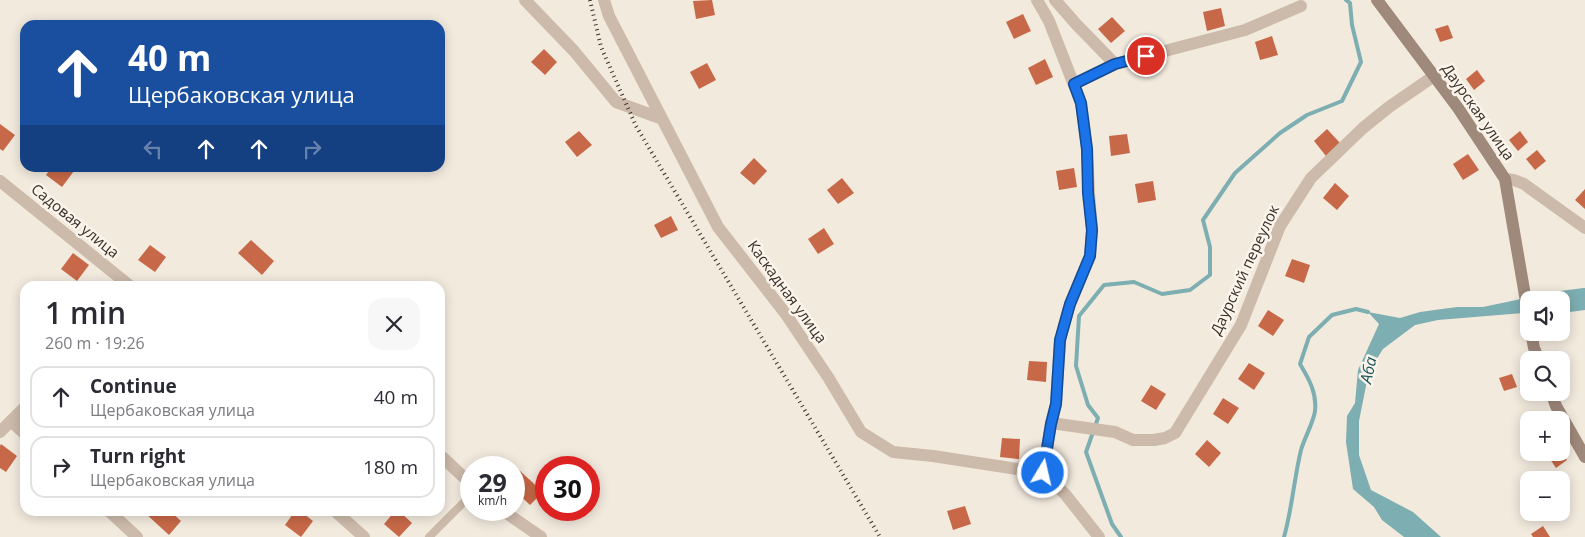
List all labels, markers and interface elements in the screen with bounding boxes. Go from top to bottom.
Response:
text: 40 m [128,34,211,81]
pin [1125,35,1167,77]
icon: ahead [45,40,110,105]
icon: arrive [1132,42,1160,70]
street label: Даурская улица [1438,59,1520,164]
text: Щербаковская улица [128,79,355,109]
icon: left [139,135,167,163]
icon: ahead [192,135,220,163]
icon: ahead [245,135,273,163]
icon: right [298,135,326,163]
street label: Садовая улица [27,178,124,262]
street label: Даурский переулок [1205,201,1283,338]
street label: Каскадная улица [744,236,832,347]
map controls [1520,291,1570,521]
button: sound [1520,291,1570,341]
text: 1 min [45,292,126,333]
button: close [368,298,420,350]
text: 260 m · 19:26 [45,332,145,354]
button: search [1520,351,1570,401]
water label: Аба [1354,355,1382,386]
text: Continue [90,373,177,399]
icon: ahead [47,383,75,411]
text: 40 m [374,384,418,410]
text: Щербаковская улица [90,399,255,421]
button: + [1520,411,1570,461]
text: Turn right [90,443,185,469]
position arrow [1016,446,1068,498]
icon: right [47,453,75,481]
text: 180 m [363,454,418,480]
speed limit sign: 30 [535,456,600,521]
text: 29 [478,465,507,499]
text: Щербаковская улица [90,469,255,491]
button: − [1520,471,1570,521]
text: km/h [478,492,507,509]

